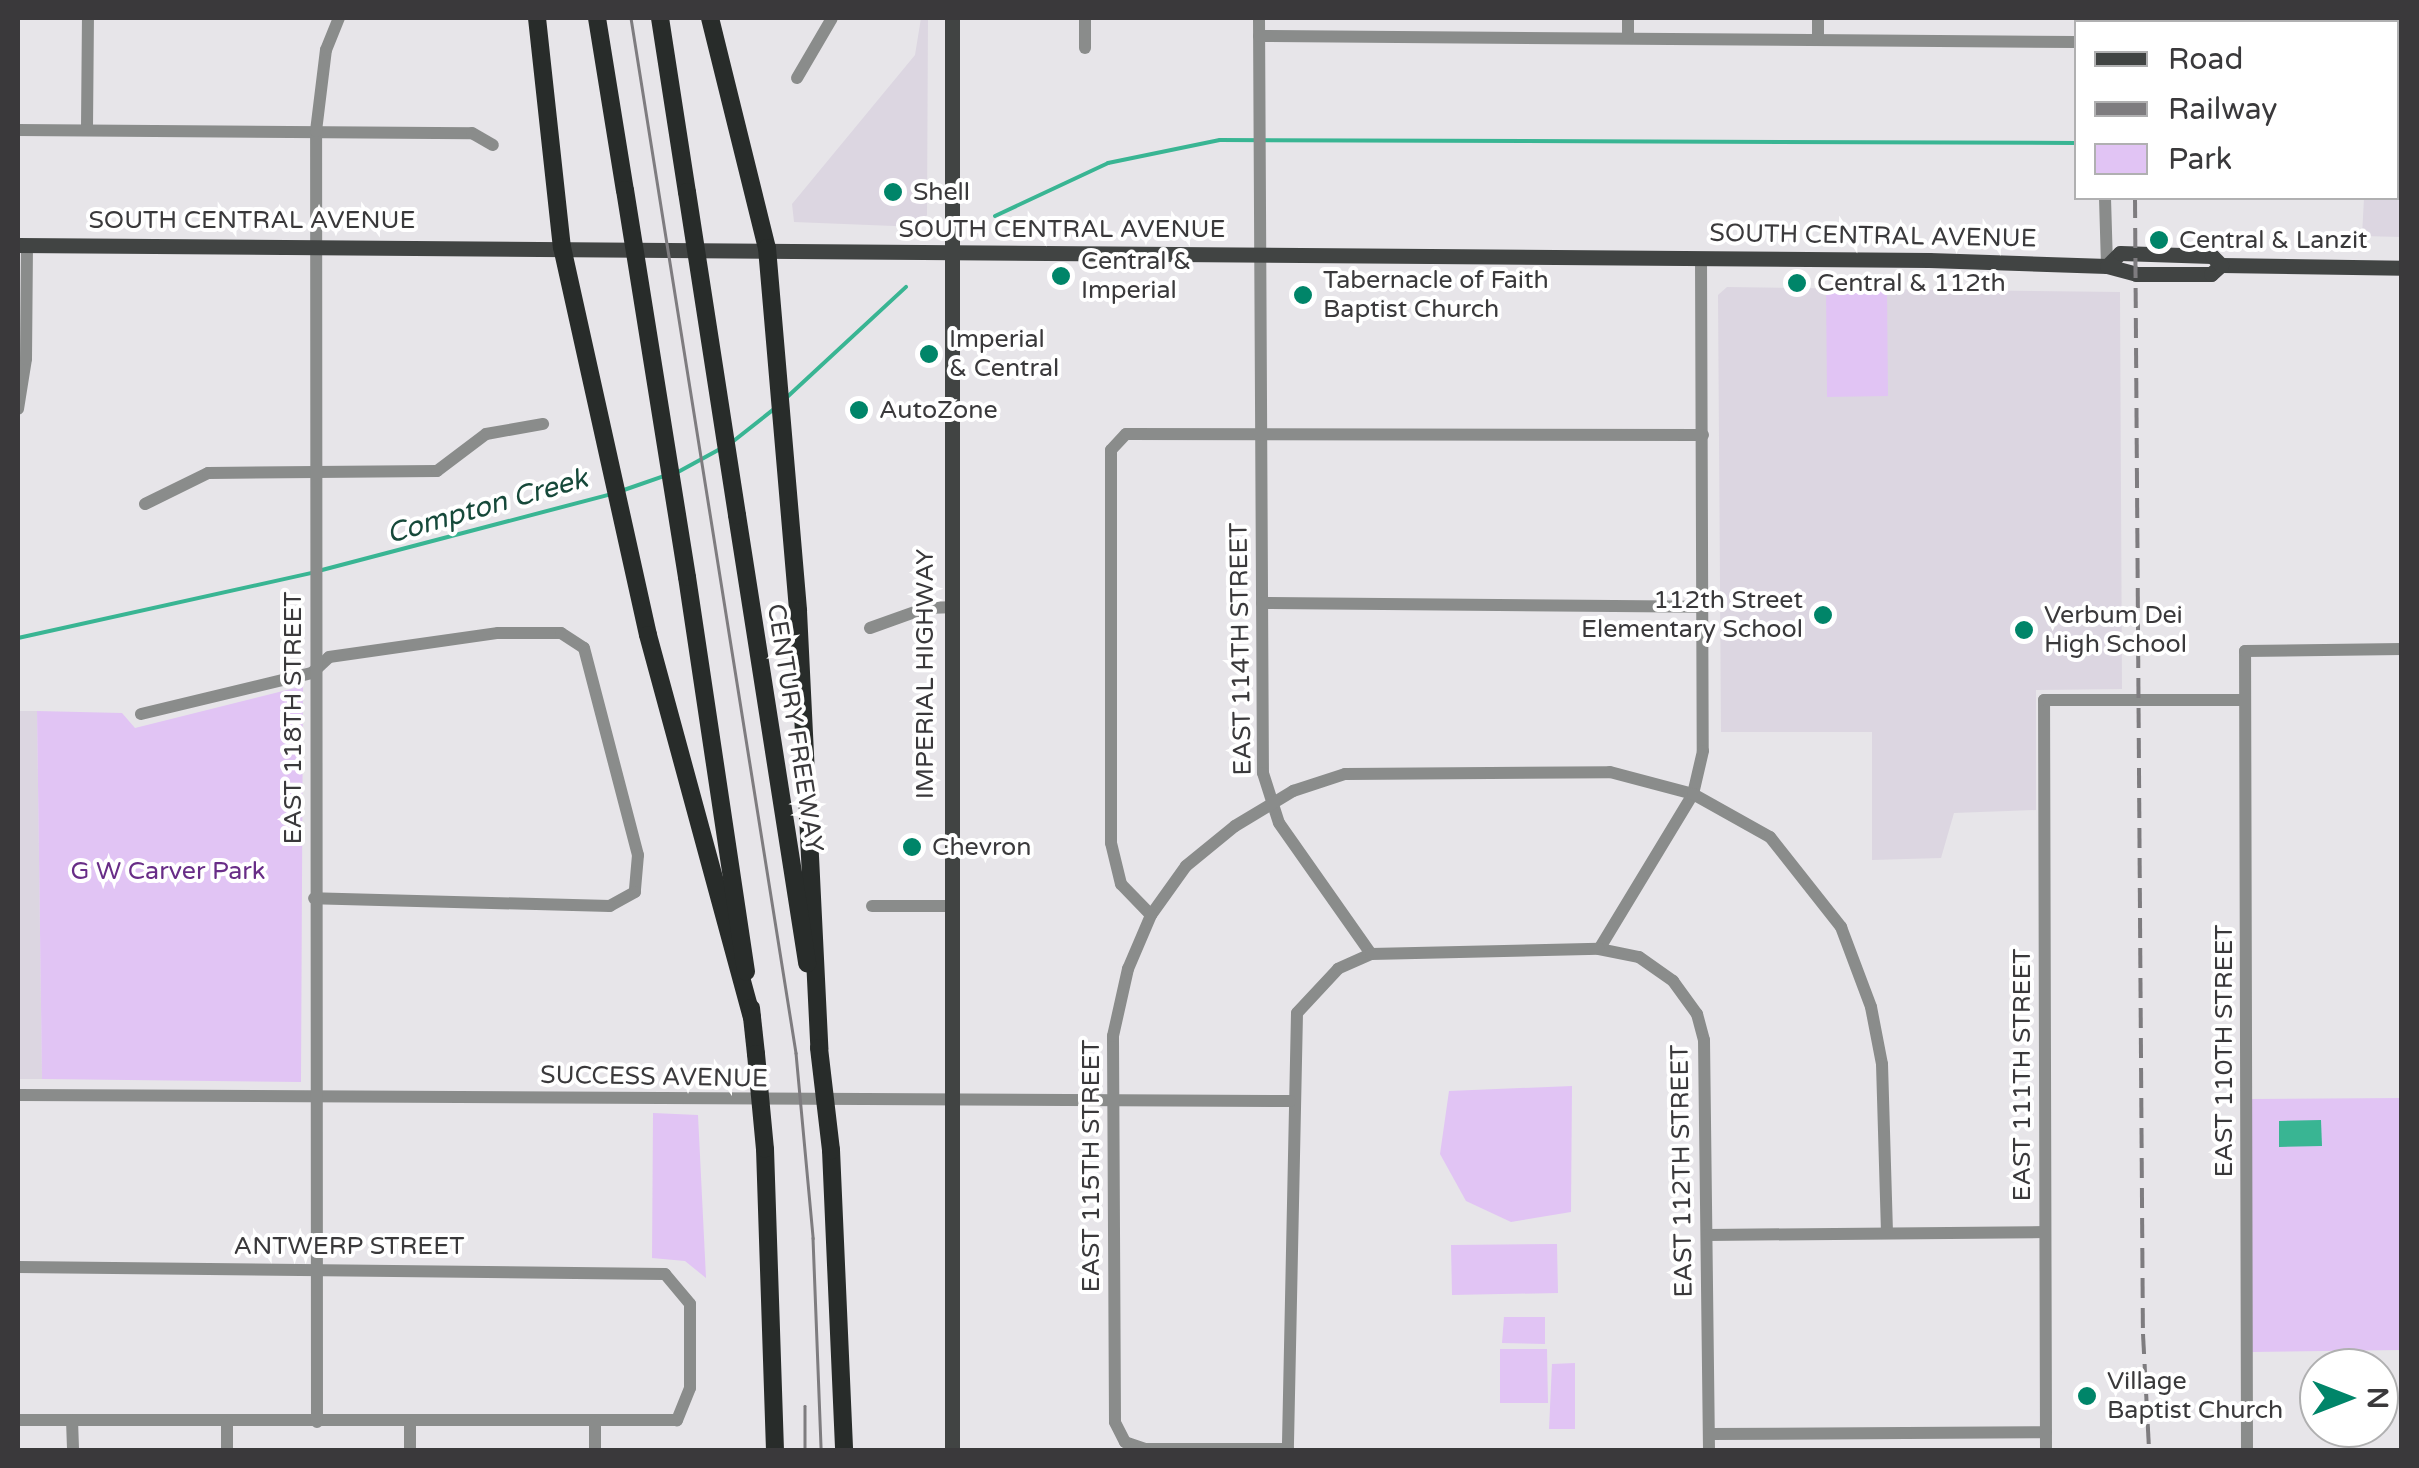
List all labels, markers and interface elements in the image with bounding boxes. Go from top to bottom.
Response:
legend [2074,20,2399,200]
text: Road [2168,41,2243,78]
text: Railway [2168,91,2277,128]
text: Park [2168,141,2232,178]
place label: Shell [913,177,970,207]
marker: Shell [882,181,904,203]
street label: SOUTH CENTRAL AVENUE [88,205,416,235]
street label: SOUTH CENTRAL AVENUE [898,214,1226,244]
street label: SOUTH CENTRAL AVENUE [1709,218,2037,254]
place label: Central & Lanzit [2179,225,2368,255]
marker: Central & Lanzit [2148,229,2170,251]
place label: Central & Imperial [1081,247,1191,306]
marker: Central & Imperial [1050,265,1072,287]
place label: Tabernacle of Faith Baptist Church [1323,266,1549,325]
place label: Central & 112th [1817,268,2006,298]
marker: Central & 112th [1786,272,1808,294]
marker: Tabernacle of Faith Baptist Church [1292,284,1314,306]
place label: Imperial & Central [949,325,1059,384]
marker: Imperial & Central [918,343,940,365]
place label: AutoZone [879,395,998,425]
marker: AutoZone [848,399,870,421]
water label: Compton Creek [383,461,591,551]
street label: EAST 114TH STREET [1224,522,1258,776]
street label: IMPERIAL HIGHWAY [910,549,940,799]
place label: 112th Street Elementary School [1581,586,1803,645]
street label: EAST 118TH STREET [278,591,308,845]
place label: Verbum Dei High School [2044,601,2187,660]
street label: CENTURY FREEWAY [761,602,829,854]
marker: 112th Street Elementary School [1812,604,1834,626]
marker: Verbum Dei High School [2013,619,2035,641]
place label: Chevron [932,832,1031,862]
marker: Chevron [901,836,923,858]
park label: G W Carver Park [71,856,265,886]
street label: EAST 110TH STREET [2209,924,2239,1178]
street label: EAST 111TH STREET [2007,948,2037,1202]
street label: EAST 115TH STREET [1076,1039,1106,1293]
street label: EAST 112TH STREET [1665,1044,1699,1298]
street label: SUCCESS AVENUE [540,1060,768,1094]
street label: ANTWERP STREET [234,1231,464,1261]
north arrow [2299,1348,2399,1448]
place label: Village Baptist Church [2107,1367,2283,1426]
marker: Village Baptist Church [2076,1385,2098,1407]
text: N [2360,1387,2394,1409]

